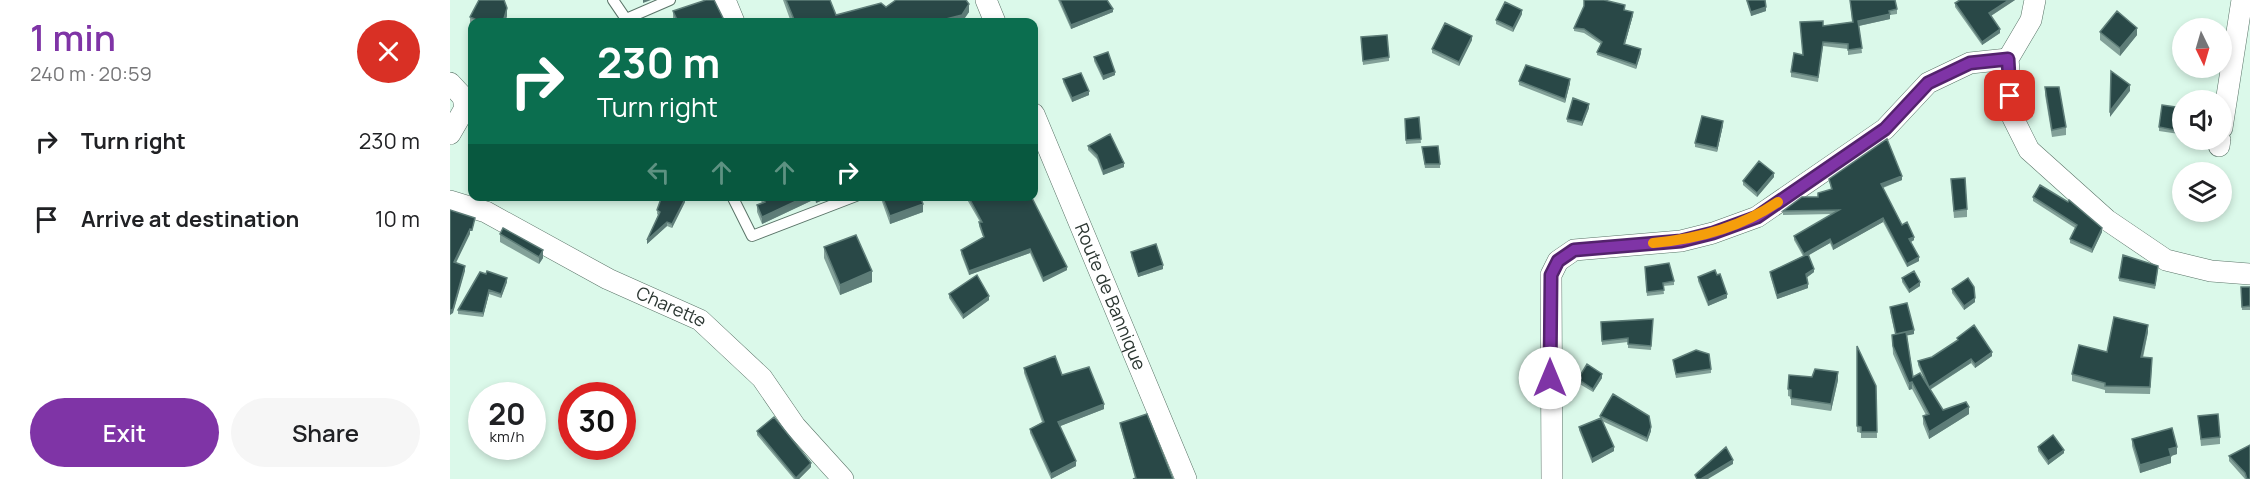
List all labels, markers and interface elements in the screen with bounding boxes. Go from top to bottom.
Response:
text: 1 min [30,13,116,62]
north arrow [2172,18,2232,78]
map controls [2172,18,2232,222]
button: close [357,20,420,83]
text: 230 m [597,33,720,91]
icon: right [498,42,576,120]
text: 240 m · 20:59 [30,60,152,87]
pin [1984,70,2035,121]
icon: arrive [1993,79,2026,112]
text: Turn right [597,88,718,125]
button: sound [2172,90,2232,150]
icon: right [30,125,63,158]
text: Turn right [81,126,186,156]
text: 230 m [359,126,420,156]
icon: left [642,156,675,189]
icon: ahead [705,156,738,189]
icon: ahead [768,156,801,189]
icon: right [831,156,864,189]
button: layers [2172,162,2232,222]
icon: arrive [30,203,63,236]
text: Arrive at destination [81,204,299,234]
text: 10 m [375,204,420,234]
street label: Route de Bannique [1070,219,1152,374]
street label: Charette [633,280,713,332]
position arrow [1518,346,1582,410]
speed limit sign: 30 [558,382,636,460]
text: 20 [488,393,526,434]
button: Exit [30,398,219,467]
button: Share [231,398,420,467]
text: km/h [490,426,524,447]

